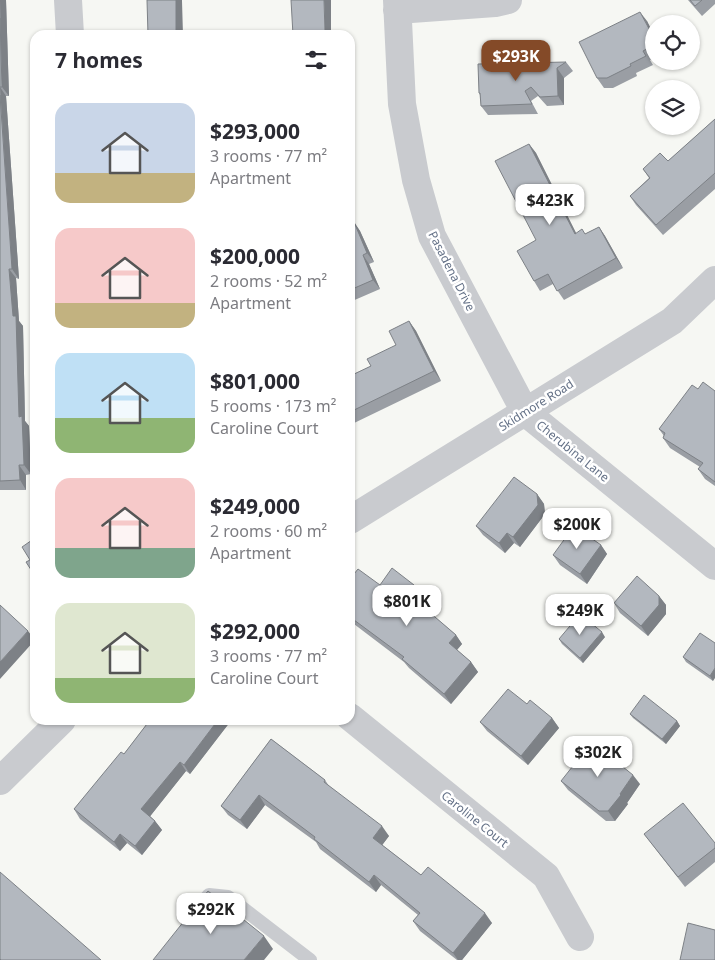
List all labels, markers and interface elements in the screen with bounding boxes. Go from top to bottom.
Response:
map controls [645,15,700,135]
button: locate [645,15,700,70]
pin: $293K [481,39,551,82]
text: $293K [492,45,540,67]
text: 7 homes [55,46,143,74]
icon: filters [302,46,330,74]
button: layers [645,80,700,135]
text: $293,000 [210,117,300,145]
icon: home [95,123,155,183]
text: 3 rooms · 77 m² [210,145,327,167]
text: Apartment [210,167,291,189]
pin: $423K [515,184,585,226]
text: $423K [526,189,574,211]
street label: Pasadena Drive [425,228,480,314]
text: $200,000 [210,242,300,270]
icon: home [95,248,155,308]
text: 2 rooms · 52 m² [210,270,327,292]
text: Apartment [210,292,291,314]
text: $801,000 [210,367,300,395]
icon: home [95,373,155,433]
street label: Skidmore Road [495,375,577,435]
text: 5 rooms · 173 m² [210,395,336,417]
street label: Cherubina Lane [533,416,613,486]
text: Caroline Court [210,417,318,439]
text: $249,000 [210,492,300,520]
icon: home [95,498,155,558]
pin: $200K [542,508,612,550]
text: $200K [553,513,601,535]
text: 2 rooms · 60 m² [210,520,327,542]
text: Apartment [210,542,291,564]
pin: $801K [372,584,442,627]
text: $801K [383,590,431,612]
pin: $249K [545,594,615,636]
text: $249K [556,599,604,621]
text: $292,000 [210,617,300,645]
icon: home [95,623,155,683]
text: 3 rooms · 77 m² [210,645,327,667]
text: Caroline Court [210,667,318,689]
pin: $302K [563,736,633,778]
text: $302K [574,741,622,763]
street label: Caroline Court [438,787,512,852]
pin: $292K [176,892,246,935]
text: $292K [187,898,235,920]

